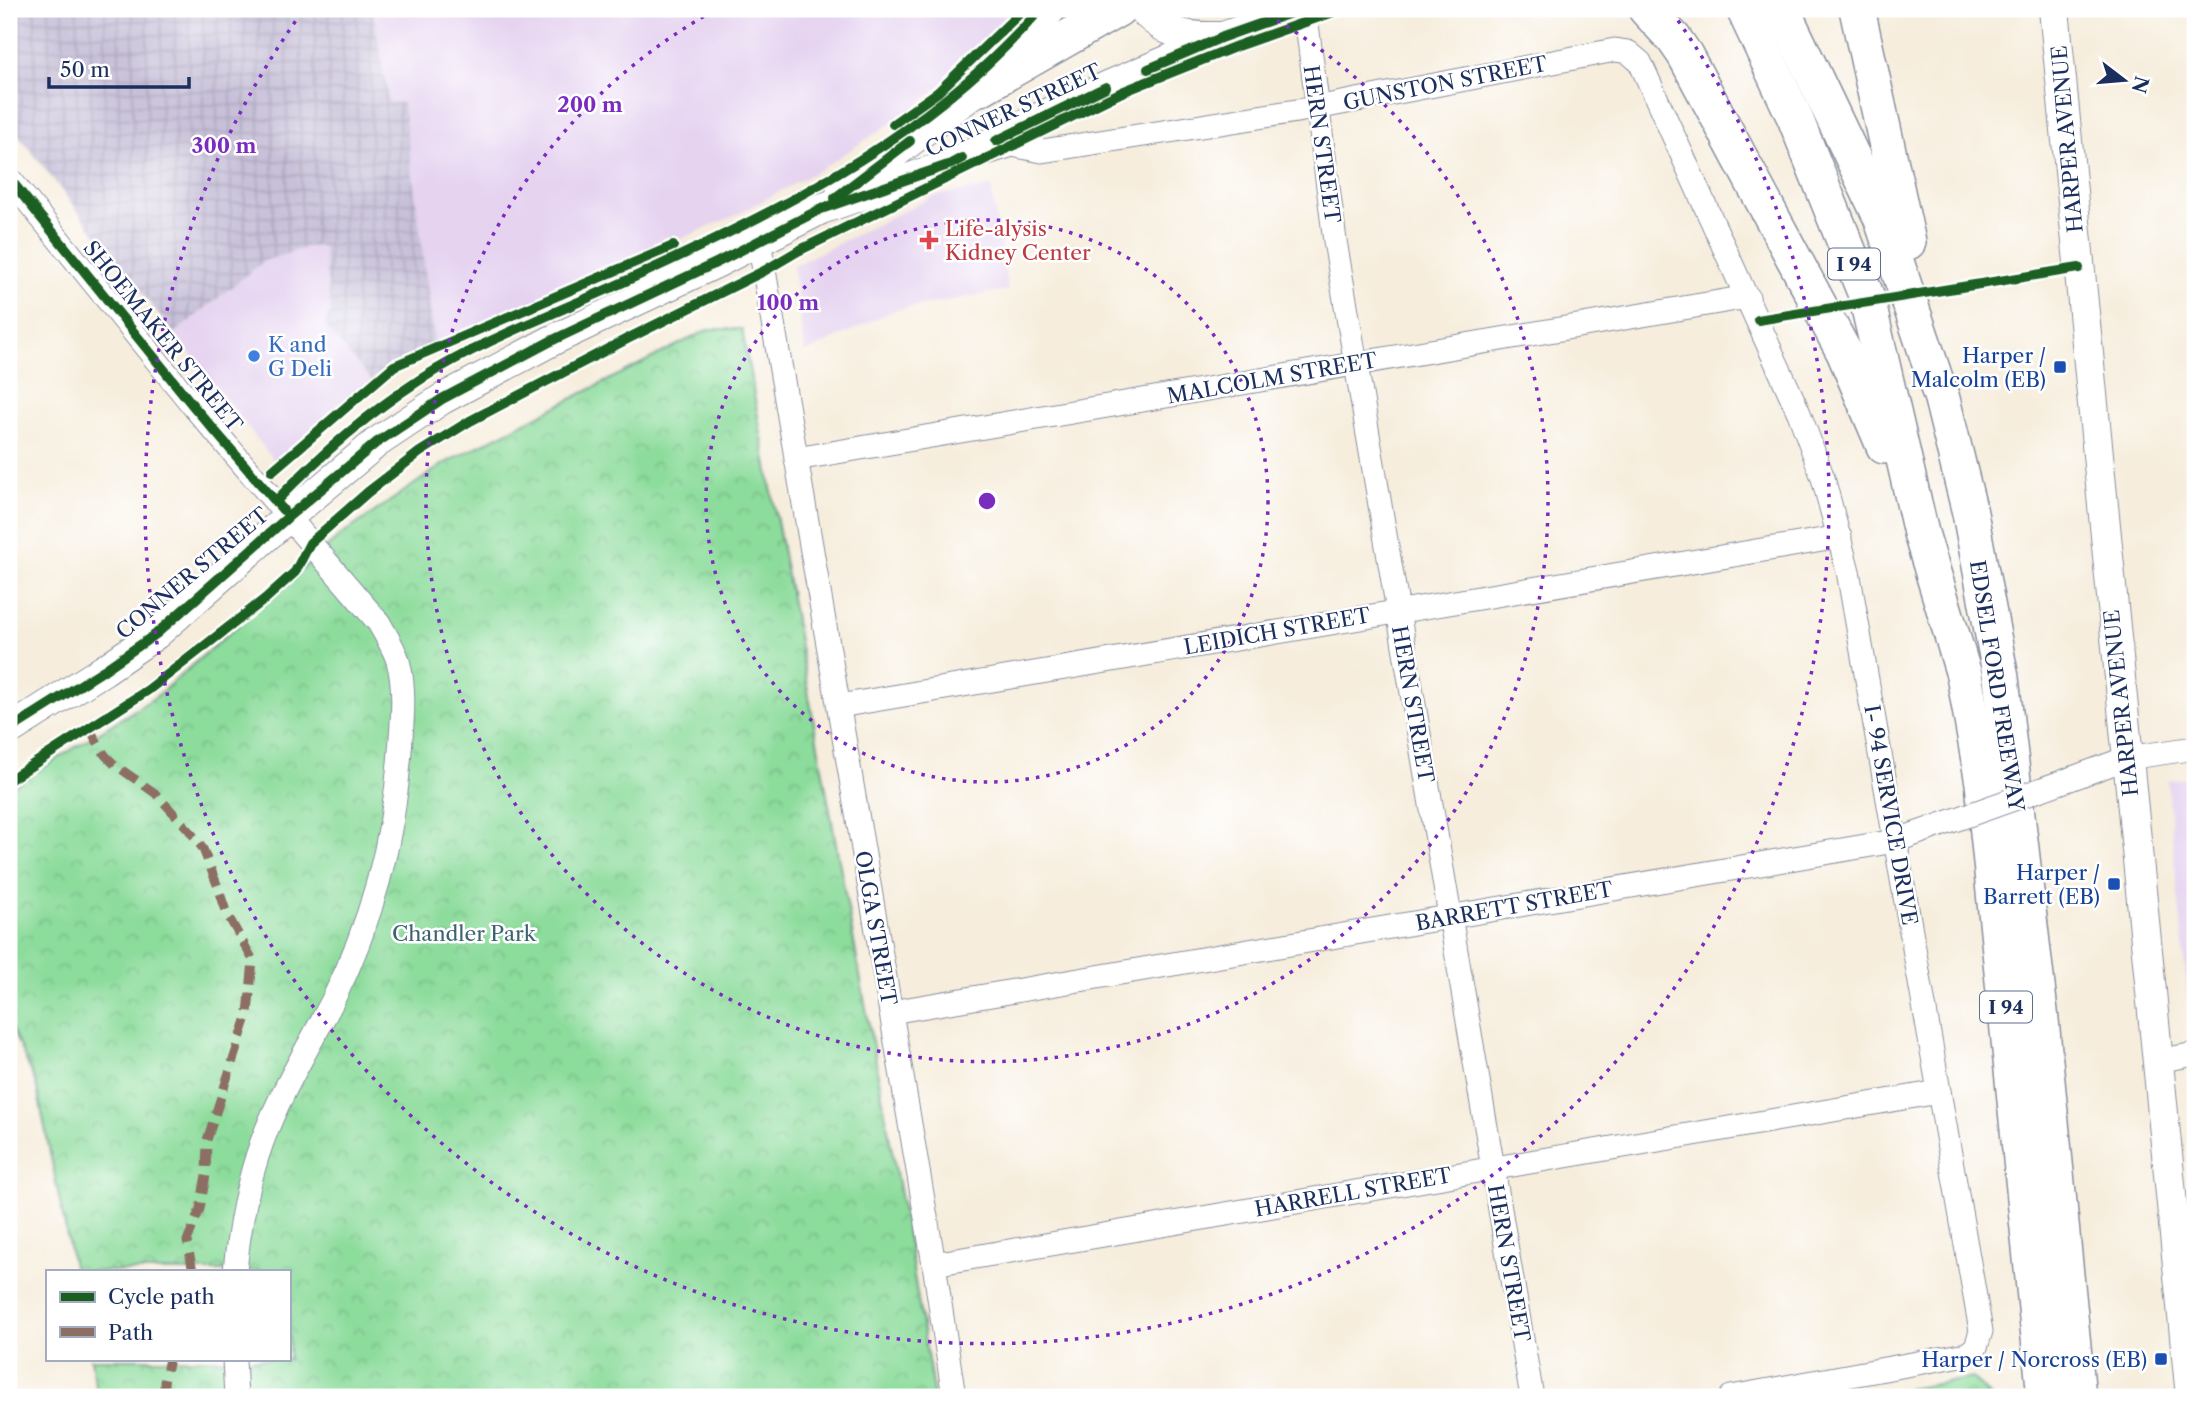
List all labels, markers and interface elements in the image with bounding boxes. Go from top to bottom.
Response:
street label: HARPER AVENUE [2046,44,2088,234]
scale bar [49,46,189,90]
north arrow [2088,46,2158,116]
street label: GUNSTON STREET [1341,51,1549,115]
text: 50 m [60,57,110,82]
street label: CONNER STREET [921,58,1105,162]
street label: HERN STREET [1299,63,1345,225]
text: N [2127,73,2153,96]
text: 200 m [557,92,623,117]
text: 300 m [192,133,256,158]
place label: Life-alysis Kidney Center [945,216,1091,265]
marker: Life-alysis Kidney Center [919,230,939,250]
street label: SHOEMAKER STREET [78,236,248,437]
road number: I 94 [1828,248,1880,280]
text: 100 m [757,290,819,315]
place label: K and G Deli [268,332,332,381]
place label: Harper / Malcolm (EB) [1911,343,2046,392]
street label: MALCOLM STREET [1165,347,1379,409]
marker: K and G Deli [246,348,262,364]
marker: Harper / Malcolm (EB) [2052,359,2068,375]
centre of rings [975,489,999,513]
street label: CONNER STREET [111,502,273,644]
street label: EDSEL FORD FREEWAY [1965,558,2029,815]
street label: LEIDICH STREET [1182,602,1372,660]
street label: HARPER AVENUE [2099,608,2143,798]
street label: HERN STREET [1387,623,1439,785]
street label: I- 94 SERVICE DRIVE [1859,703,1923,927]
street label: OLGA STREET [850,849,902,1007]
place label: Harper / Barrett (EB) [1983,860,2100,909]
street label: BARRETT STREET [1413,876,1615,936]
marker: Harper / Barrett (EB) [2106,876,2122,892]
park label: Chandler Park [392,921,537,946]
road number: I 94 [1980,992,2032,1023]
street label: HARRELL STREET [1253,1162,1454,1222]
street label: HERN STREET [1483,1182,1535,1344]
legend [46,1270,290,1360]
text: Cycle path [108,1284,215,1309]
text: Path [108,1320,153,1345]
place label: Harper / Norcross (EB) [1921,1347,2147,1372]
marker: Harper / Norcross (EB) [2153,1351,2169,1367]

